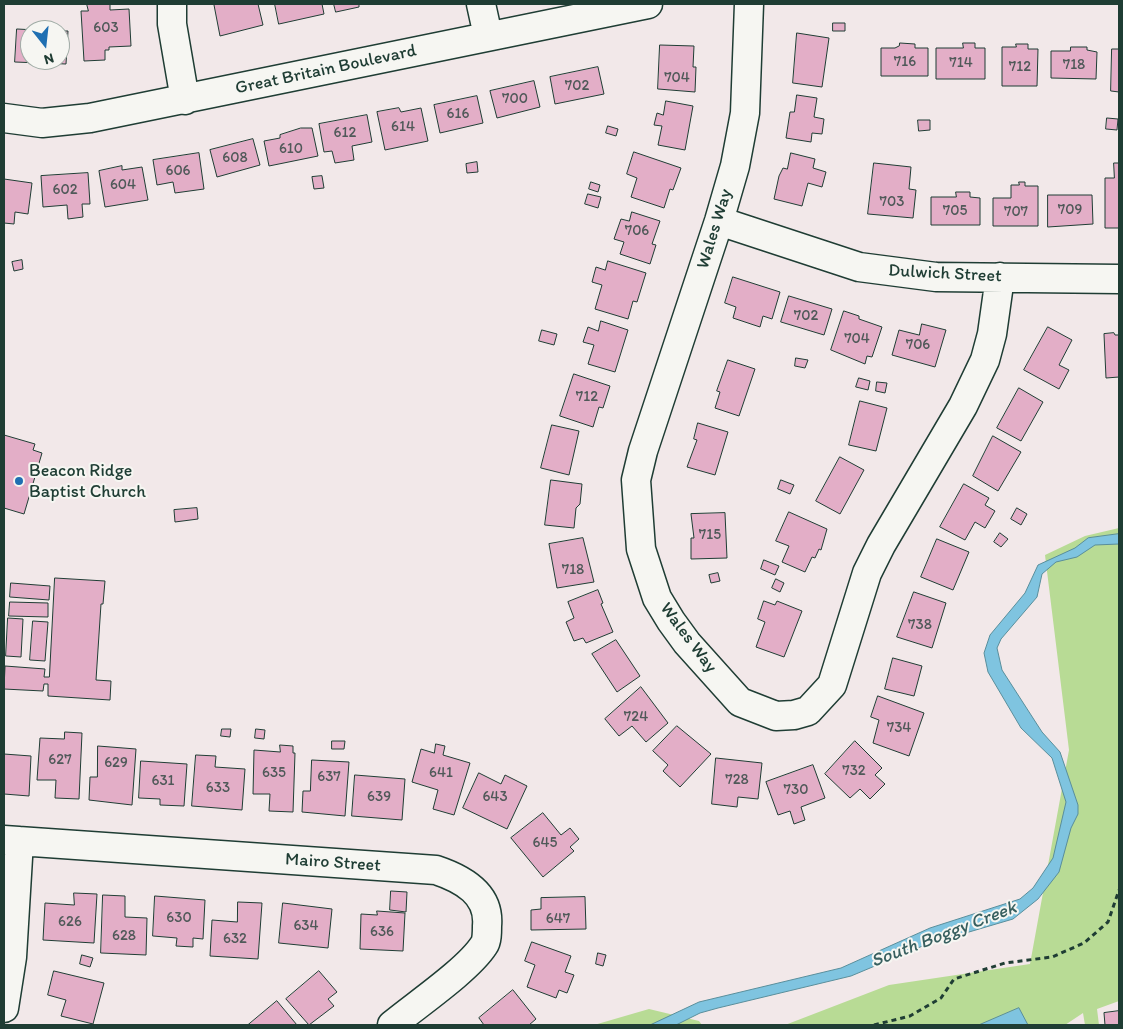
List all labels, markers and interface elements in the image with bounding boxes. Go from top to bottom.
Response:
house number: 603 [93,19,119,37]
north arrow [20,20,70,70]
street label: Great Britain Boulevard [233,40,419,100]
text: N [42,49,56,68]
house number: 716 [894,53,916,71]
house number: 714 [949,54,973,72]
house number: 718 [1063,56,1085,74]
house number: 712 [1009,58,1031,76]
house number: 704 [664,69,690,87]
house number: 702 [565,77,589,95]
house number: 700 [502,90,528,108]
house number: 616 [447,105,469,123]
house number: 614 [391,118,415,136]
house number: 612 [334,124,356,142]
house number: 610 [279,140,303,158]
house number: 608 [222,149,248,167]
house number: 606 [165,162,191,180]
house number: 604 [110,176,136,194]
house number: 602 [52,181,78,199]
street label: Wales Way [693,187,737,271]
house number: 703 [880,193,904,211]
house number: 709 [1058,201,1082,219]
house number: 705 [943,202,967,220]
house number: 707 [1004,203,1028,221]
house number: 706 [625,222,649,240]
street label: Dulwich Street [888,260,1002,288]
house number: 702 [794,307,818,325]
house number: 704 [844,330,870,348]
house number: 706 [906,336,930,354]
house number: 712 [576,388,598,406]
place label: Beacon Ridge Baptist Church [29,460,146,502]
marker: Beacon Ridge Baptist Church [13,475,25,487]
house number: 715 [699,526,721,544]
house number: 718 [562,561,584,579]
street label: Wales Way [655,599,721,677]
house number: 738 [908,616,932,634]
house number: 724 [624,708,648,726]
house number: 734 [887,719,911,737]
house number: 627 [48,751,72,769]
house number: 629 [104,754,128,772]
house number: 732 [842,762,866,780]
house number: 635 [262,764,286,782]
house number: 641 [429,764,453,782]
house number: 637 [317,768,341,786]
house number: 728 [725,771,749,789]
house number: 631 [151,772,175,790]
house number: 633 [206,779,230,797]
house number: 730 [784,781,808,799]
house number: 639 [367,788,391,806]
house number: 643 [482,788,508,806]
house number: 645 [533,834,557,852]
street label: Mairo Street [284,849,382,877]
water label: South Boggy Creek [868,897,1020,973]
house number: 630 [166,909,192,927]
house number: 647 [546,910,570,928]
house number: 626 [58,913,82,931]
house number: 634 [293,917,319,935]
house number: 636 [370,923,394,941]
house number: 628 [112,927,136,945]
house number: 632 [223,930,247,948]

